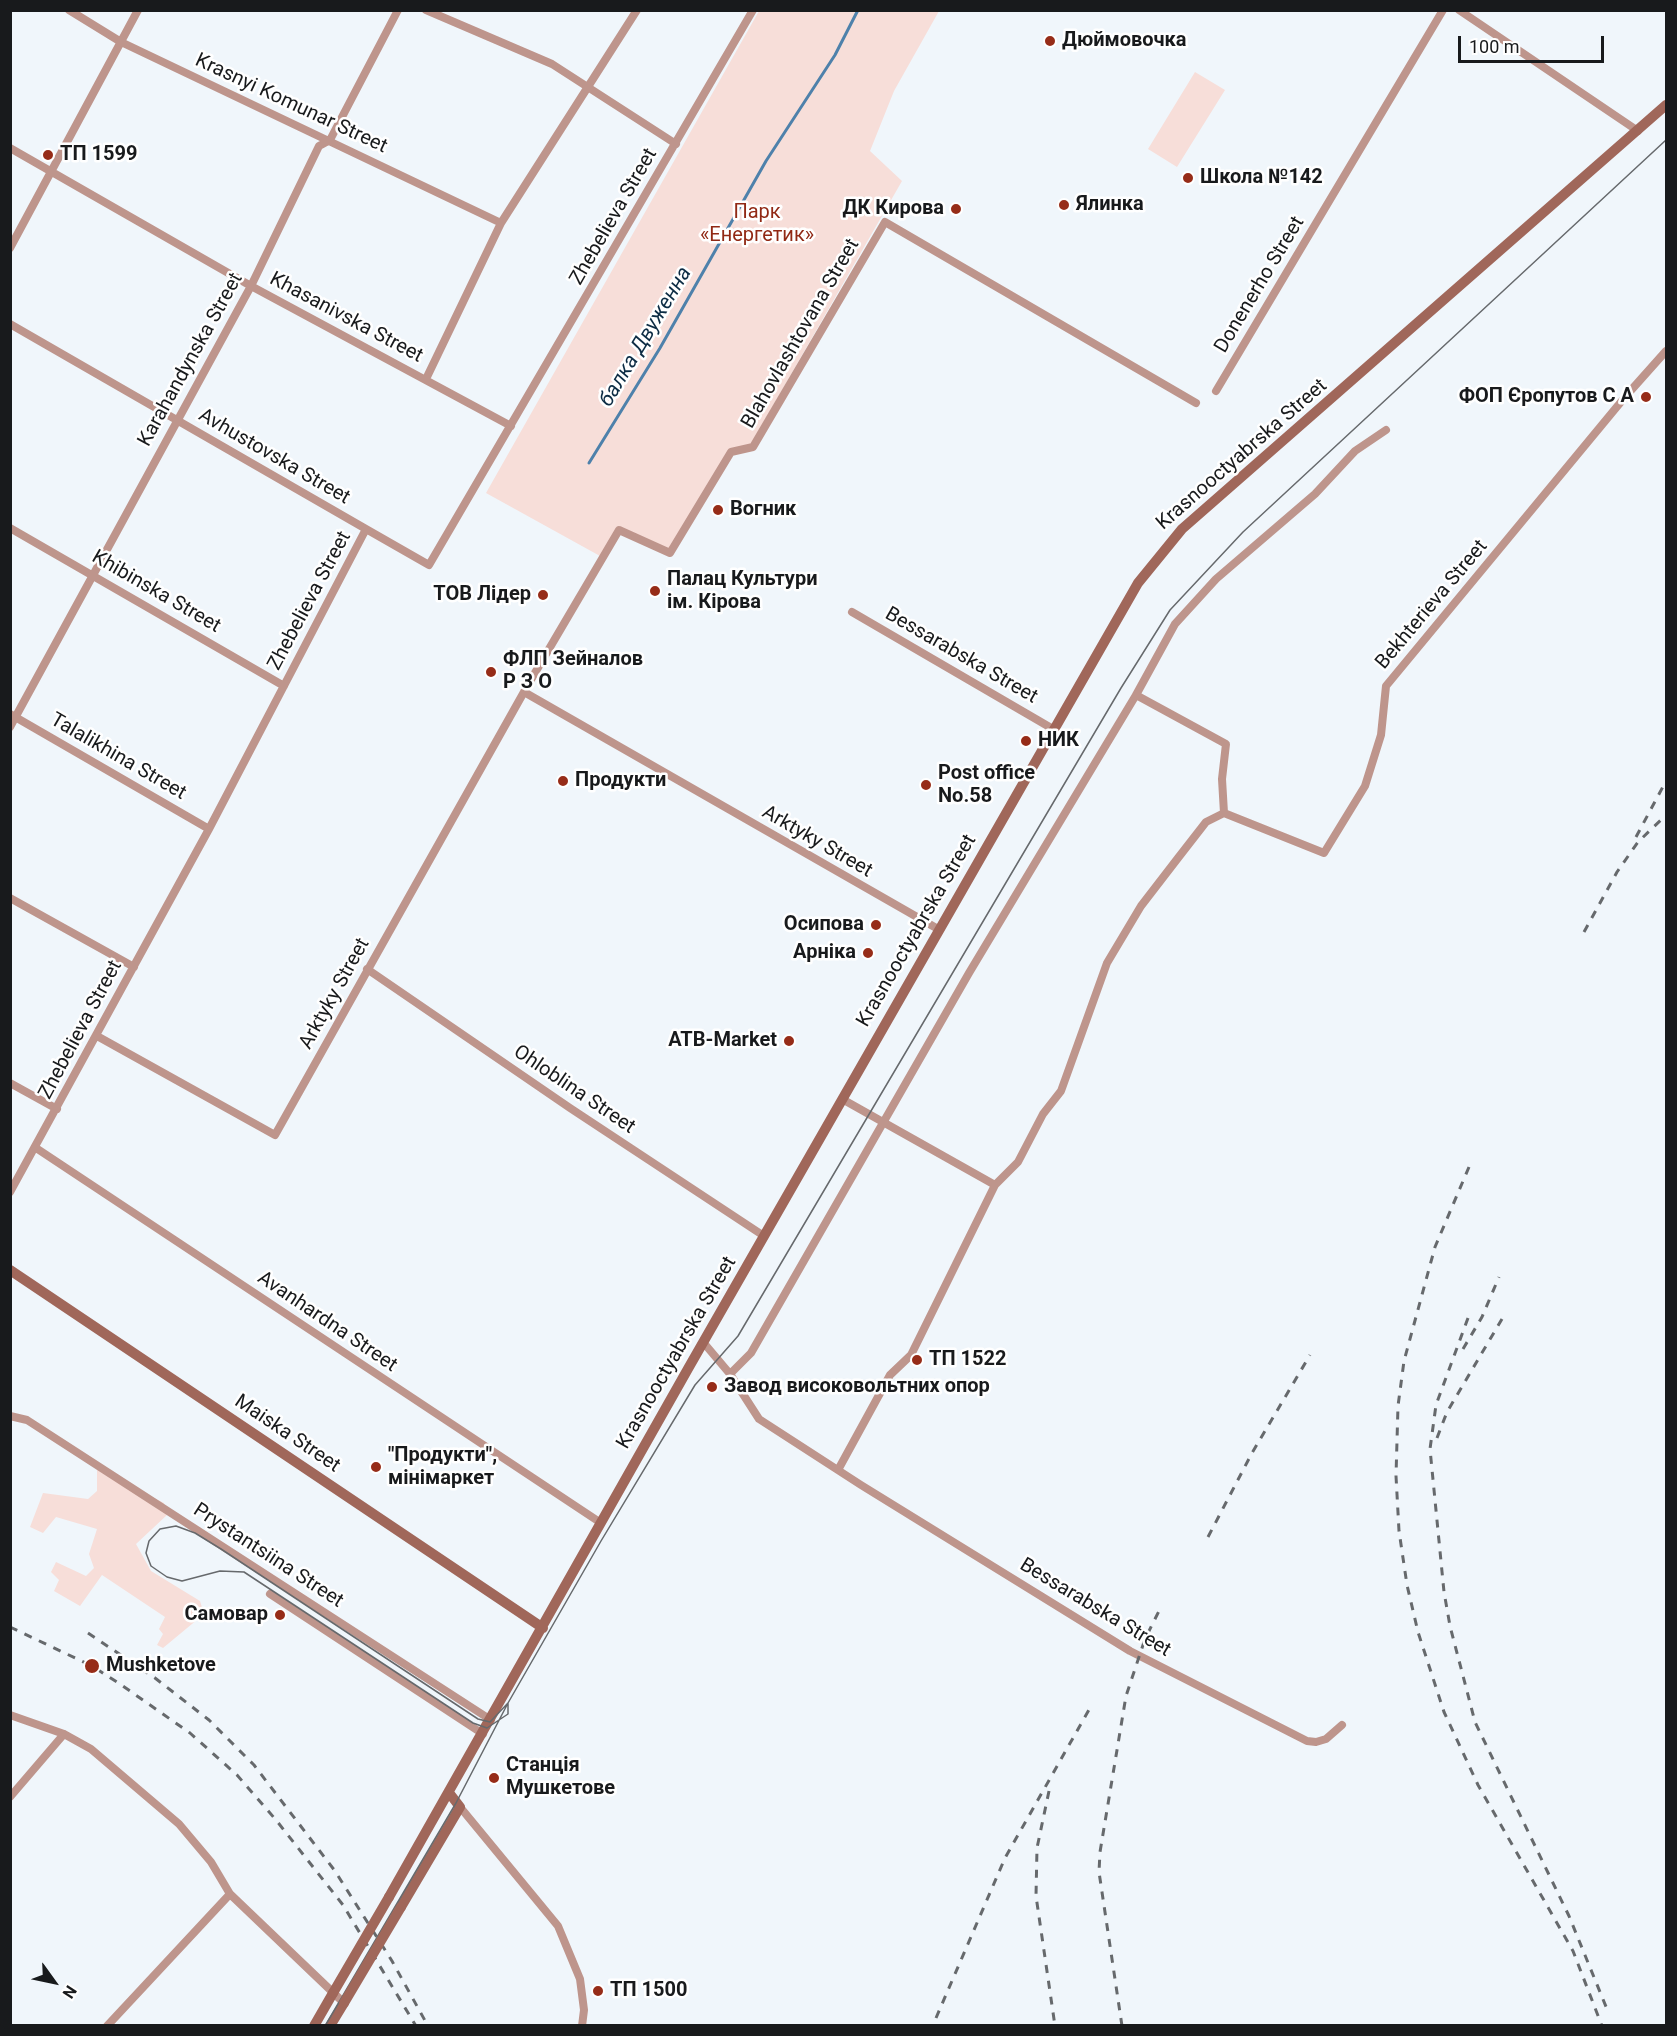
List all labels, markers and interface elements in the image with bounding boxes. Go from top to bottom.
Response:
scale bar [1461,24,1606,62]
place label: Дюймовочка [1062,29,1187,53]
marker: Дюймовочка [1043,34,1057,48]
text: 100 m [1469,36,1520,57]
street label: Krasnyi Komunar Street [191,49,391,159]
place label: ТП 1599 [60,143,137,167]
street label: Zhebelieva Street [565,144,663,290]
marker: ТП 1599 [41,148,55,162]
place label: Школа №142 [1200,166,1323,190]
marker: Школа №142 [1181,171,1195,185]
place label: Ялинка [1076,193,1144,217]
place label: ДК Кирова [842,197,944,221]
marker: Ялинка [1057,198,1071,212]
park label: Парк «Енергетик» [700,201,814,248]
marker: ДК Кирова [949,202,963,216]
street label: Donenerho Street [1210,212,1310,358]
street label: Blahovlashtovana Street [737,235,865,433]
water label: балка Двуженна [594,263,698,411]
street label: Khasanivska Street [265,267,427,369]
street label: Karahandynska Street [133,269,249,451]
street label: Krasnooctyabrska Street [1152,374,1332,536]
place label: ФОП Єропутов С А [1459,385,1634,409]
marker: ФОП Єропутов С А [1639,390,1653,404]
street label: Avhustovska Street [194,404,354,510]
place label: Вогник [730,498,796,522]
marker: Вогник [711,503,725,517]
street label: Zhebelieva Street [263,527,357,675]
street label: Bekhterieva Street [1371,535,1493,675]
street label: Khibinska Street [87,545,225,639]
place label: Палац Культури ім. Кірова [667,568,817,615]
place label: ТОВ Лідер [433,583,531,607]
marker: Палац Культури ім. Кірова [648,584,662,598]
marker: ТОВ Лідер [536,588,550,602]
street label: Bessarabska Street [880,603,1042,709]
place label: ФЛП Зейналов Р З О [503,648,643,695]
marker: ФЛП Зейналов Р З О [484,665,498,679]
street label: Talalikhina Street [46,708,190,806]
place label: НИК [1038,729,1079,753]
marker: НИК [1019,734,1033,748]
place label: Post office No.58 [938,762,1035,809]
place label: Продукти [575,769,666,793]
marker: Продукти [556,774,570,788]
marker: Post office No.58 [919,778,933,792]
street label: Arktyky Street [758,801,876,883]
street label: Krasnooctyabrska Street [852,830,982,1032]
place label: Осипова [784,913,864,937]
marker: Осипова [869,918,883,932]
street label: Arktyky Street [295,934,375,1054]
place label: Арніка [793,941,856,965]
marker: Арніка [861,946,875,960]
street label: Zhebelieva Street [34,956,128,1104]
place label: ATB-Market [668,1029,777,1053]
marker: ATB-Market [782,1034,796,1048]
street label: Ohloblina Street [509,1040,639,1140]
street label: Krasnooctyabrska Street [612,1252,742,1454]
street label: Avanhardna Street [253,1266,401,1378]
place label: ТП 1522 [929,1348,1006,1372]
marker: ТП 1522 [910,1353,924,1367]
place label: Завод високовольтних опор [724,1375,990,1399]
marker: Завод високовольтних опор [705,1380,719,1394]
street label: Maiska Street [230,1390,344,1478]
place label: "Продукти", мінімаркет [388,1444,497,1491]
marker: "Продукти", мінімаркет [369,1460,383,1474]
street label: Prystantsiina Street [188,1499,348,1613]
street label: Bessarabska Street [1015,1553,1175,1663]
place label: Самовар [184,1603,268,1627]
marker: Самовар [273,1608,287,1622]
place label: Mushketove [106,1654,216,1678]
marker: Mushketove [83,1657,101,1675]
place label: Станція Мушкетове [506,1754,615,1801]
marker: Станція Мушкетове [487,1771,501,1785]
north arrow [24,1952,84,2012]
place label: ТП 1500 [610,1979,687,2003]
text: N [58,1982,81,2002]
marker: ТП 1500 [591,1984,605,1998]

